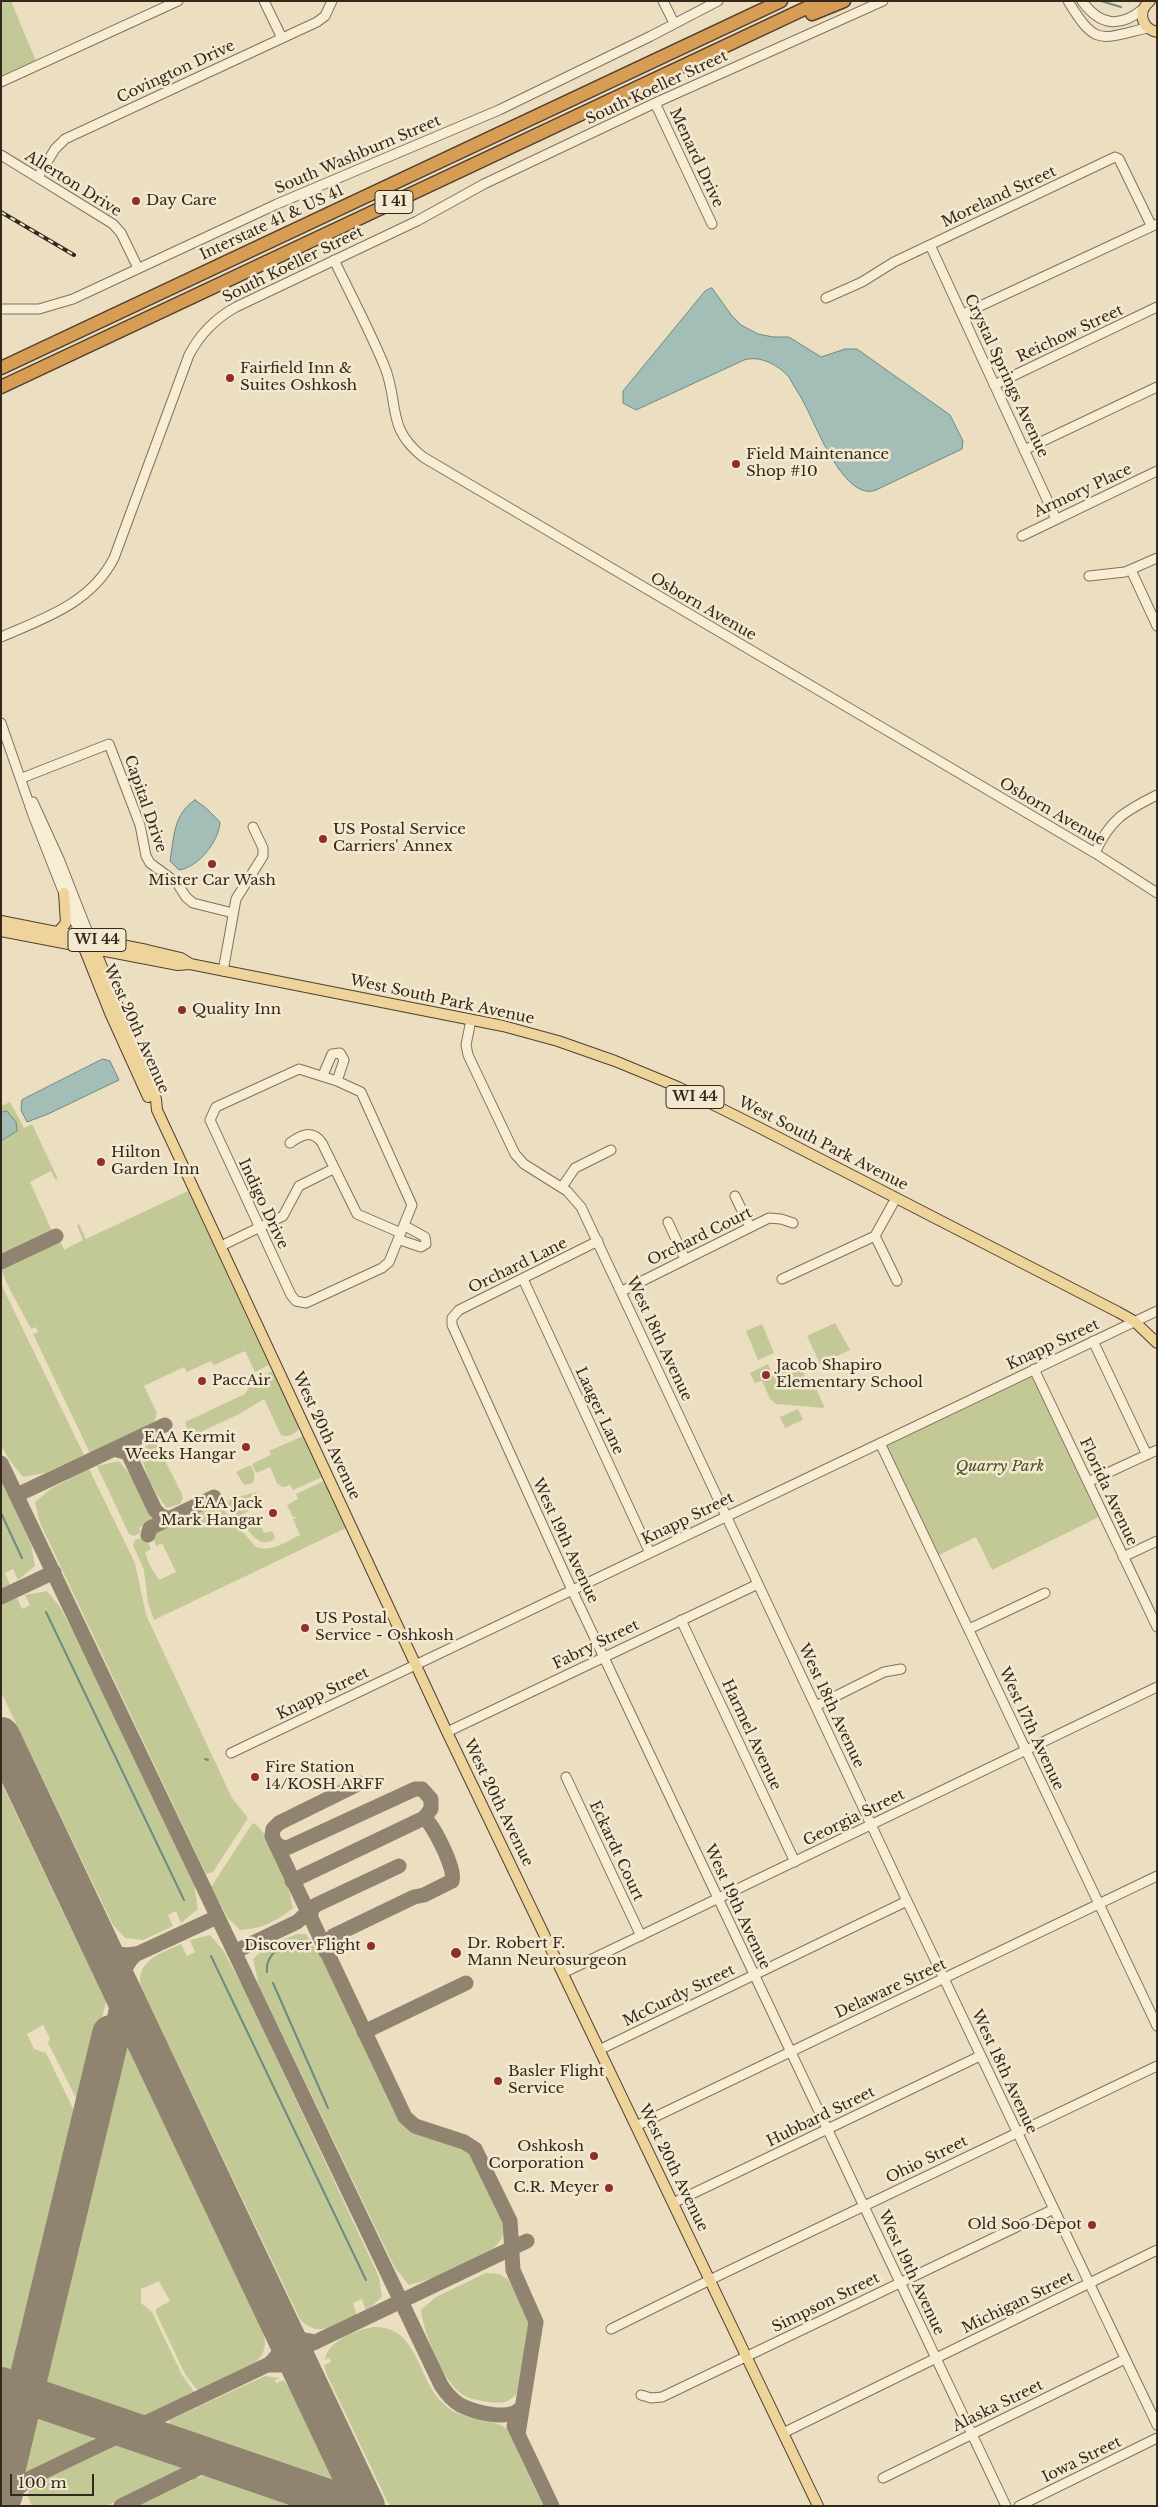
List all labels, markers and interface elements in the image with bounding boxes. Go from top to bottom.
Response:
street label: Covington Drive [114,37,238,107]
street label: South Koeller Street [583,47,731,129]
street label: Menard Drive [665,105,727,211]
street label: South Washburn Street [272,112,444,198]
street label: Allerton Drive [22,147,124,221]
street label: Moreland Street [939,163,1059,231]
street label: Interstate 41 & US 41 [197,182,347,264]
road number: I 41 [375,190,413,213]
place label: Day Care [146,192,217,210]
marker: Day Care [130,195,142,207]
street label: South Koeller Street [220,223,366,307]
street label: Crystal Springs Avenue [960,291,1052,461]
street label: Reichow Street [1014,301,1126,367]
place label: Fairfield Inn & Suites Oshkosh [240,360,357,395]
marker: Fairfield Inn & Suites Oshkosh [224,372,236,384]
place label: Field Maintenance Shop #10 [746,446,889,481]
marker: Field Maintenance Shop #10 [730,458,742,470]
street label: Armory Place [1031,460,1135,522]
street label: Osborn Avenue [647,569,759,645]
street label: Capital Drive [120,753,170,855]
street label: Osborn Avenue [996,774,1108,850]
place label: US Postal Service Carriers' Annex [333,821,466,856]
marker: US Postal Service Carriers' Annex [317,833,329,845]
marker: Mister Car Wash [206,858,218,870]
place label: Mister Car Wash [148,872,276,890]
road number: WI 44 [68,928,126,952]
street label: West 20th Avenue [99,962,173,1096]
street label: West South Park Avenue [348,972,536,1028]
place label: Quality Inn [192,1001,281,1019]
marker: Quality Inn [176,1004,188,1016]
road number: WI 44 [666,1086,724,1108]
street label: West South Park Avenue [735,1093,911,1195]
place label: Hilton Garden Inn [111,1144,200,1179]
marker: Hilton Garden Inn [95,1156,107,1168]
street label: Indigo Drive [234,1156,292,1252]
street label: Orchard Court [645,1204,755,1270]
street label: Orchard Lane [466,1234,570,1298]
street label: West 18th Avenue [622,1274,696,1404]
street label: Knapp Street [1004,1316,1102,1374]
place label: Jacob Shapiro Elementary School [776,1357,923,1392]
street label: Laager Lane [571,1364,627,1458]
street label: West 20th Avenue [288,1369,364,1503]
marker: Jacob Shapiro Elementary School [760,1369,772,1381]
place label: PaccAir [212,1372,270,1390]
marker: PaccAir [196,1375,208,1387]
place label: EAA Kermit Weeks Hangar [125,1429,236,1464]
street label: Florida Avenue [1075,1435,1141,1549]
marker: EAA Kermit Weeks Hangar [240,1441,252,1453]
park label: Quarry Park [956,1458,1044,1476]
street label: West 19th Avenue [528,1476,602,1606]
street label: Knapp Street [639,1489,737,1549]
place label: EAA Jack Mark Hangar [161,1495,263,1530]
marker: EAA Jack Mark Hangar [267,1507,279,1519]
place label: US Postal Service - Oshkosh [315,1610,454,1645]
street label: Fabry Street [550,1616,642,1674]
marker: US Postal Service - Oshkosh [299,1622,311,1634]
street label: West 18th Avenue [794,1641,868,1771]
street label: Knapp Street [274,1664,372,1724]
street label: West 17th Avenue [995,1665,1067,1793]
street label: Harmel Avenue [717,1677,785,1793]
street label: West 20th Avenue [459,1736,537,1870]
place label: Fire Station 14/KOSH ARFF [265,1759,384,1794]
marker: Fire Station 14/KOSH ARFF [249,1771,261,1783]
street label: Georgia Street [800,1786,908,1850]
street label: Eckardt Court [585,1798,647,1904]
street label: West 19th Avenue [700,1842,774,1972]
place label: Dr. Robert F. Mann Neurosurgeon [467,1935,627,1970]
place label: Discover Flight [244,1937,361,1955]
marker: Discover Flight [365,1940,377,1952]
marker: Dr. Robert F. Mann Neurosurgeon [449,1946,463,1960]
street label: Delaware Street [833,1955,949,2023]
street label: McCurdy Street [620,1961,738,2031]
street label: West 18th Avenue [967,2007,1041,2137]
place label: Basler Flight Service [508,2063,605,2098]
marker: Basler Flight Service [492,2075,504,2087]
street label: Hubbard Street [764,2083,878,2151]
street label: West 20th Avenue [634,2101,712,2235]
street label: Ohio Street [883,2132,971,2188]
place label: Oshkosh Corporation [489,2138,584,2173]
marker: Oshkosh Corporation [588,2150,600,2162]
place label: C.R. Meyer [514,2179,599,2197]
marker: C.R. Meyer [603,2182,615,2194]
street label: West 19th Avenue [874,2208,948,2338]
place label: Old Soo Depot [968,2216,1082,2234]
marker: Old Soo Depot [1086,2219,1098,2231]
street label: Michigan Street [959,2268,1077,2338]
street label: Simpson Street [769,2269,883,2337]
street label: Alaska Street [950,2376,1046,2436]
street label: Iowa Street [1040,2433,1124,2487]
scale bar [12,2464,96,2496]
text: 100 m [18,2473,67,2492]

